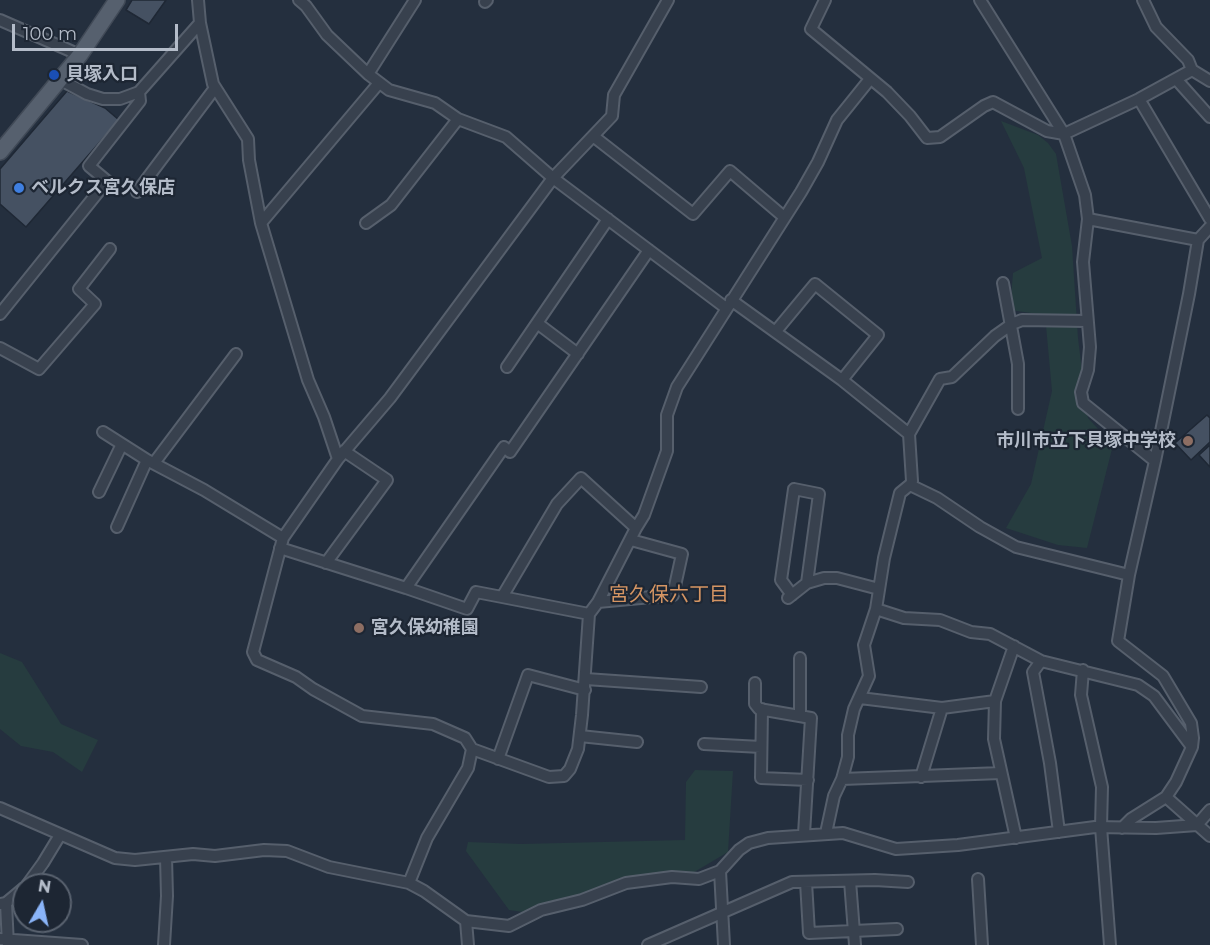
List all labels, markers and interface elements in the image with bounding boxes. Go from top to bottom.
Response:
scale bar [15,12,182,50]
text: 100 m [23,23,77,45]
place label: 貝塚入口 [66,64,138,86]
marker: 貝塚入口 [47,68,61,82]
place label: ベルクス宮久保店 [31,177,175,199]
marker: ベルクス宮久保店 [12,181,26,195]
place label: 市川市立下貝塚中学校 [996,430,1176,452]
marker: 市川市立下貝塚中学校 [1181,434,1195,448]
district label: 宮久保六丁目 [609,583,729,607]
place label: 宮久保幼稚園 [371,617,479,639]
marker: 宮久保幼稚園 [352,621,366,635]
north arrow [12,873,72,933]
text: N [37,876,52,897]

